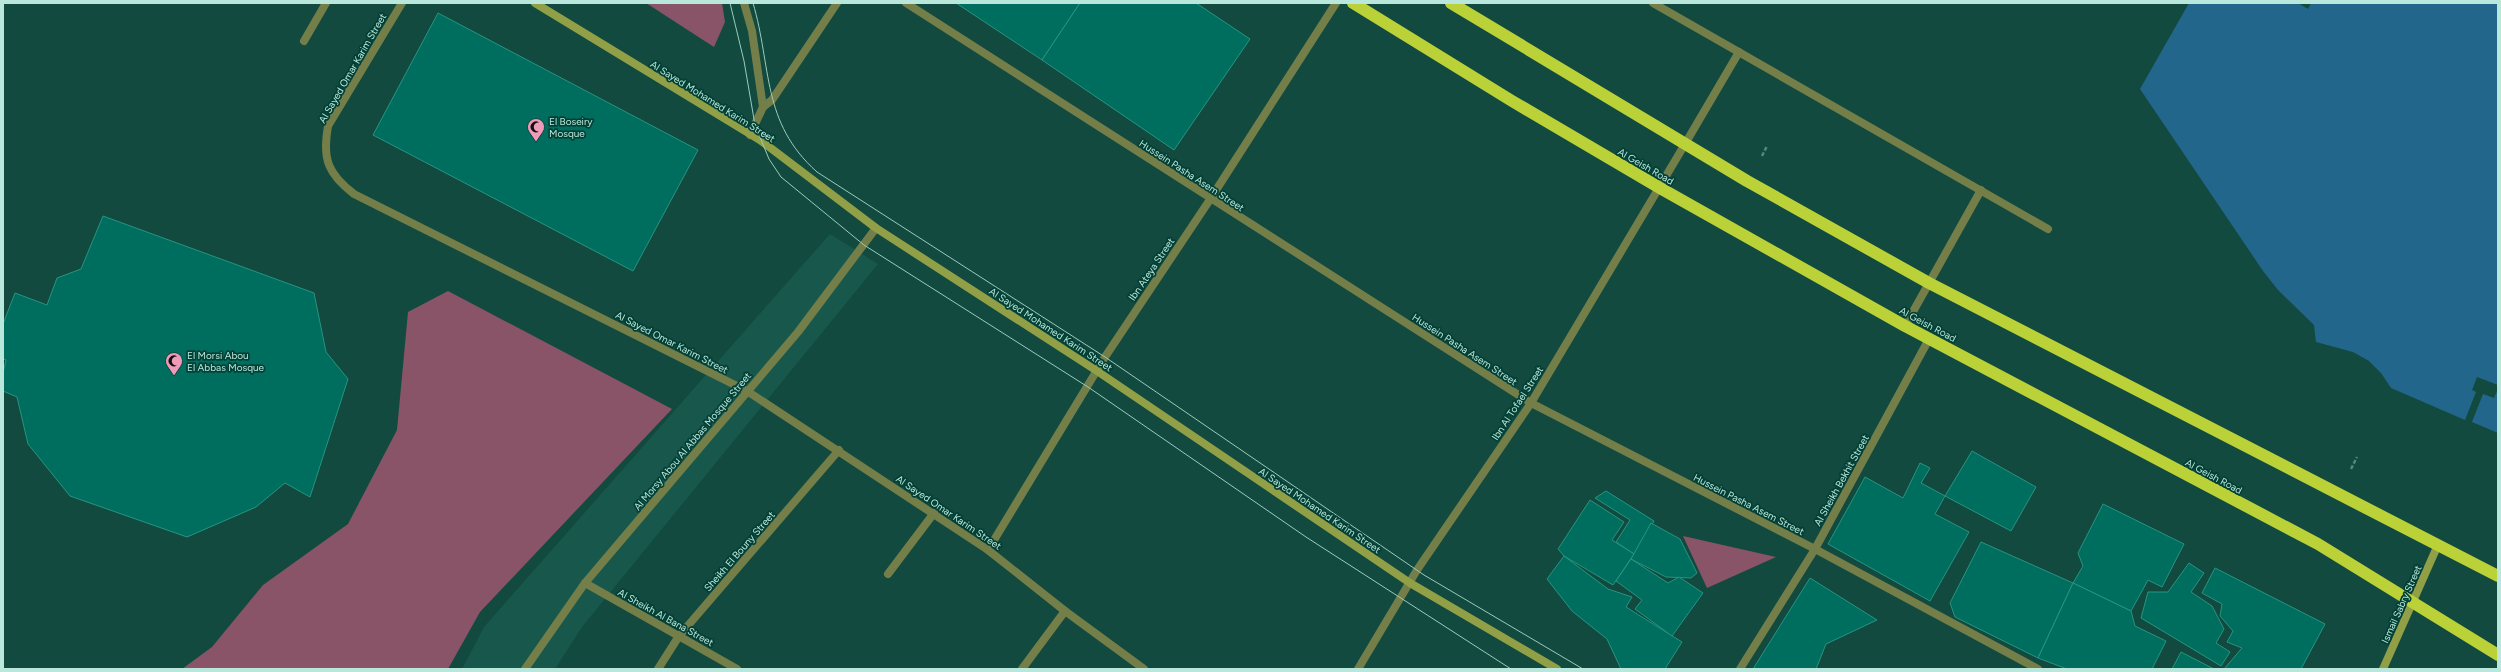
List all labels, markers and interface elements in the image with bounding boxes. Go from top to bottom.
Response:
street label: Al Sayed Omar Karim Street [316,11,389,125]
street label: Al Sayed Mohamed Karim Street [648,58,778,145]
place label: El Boseiry Mosque [549,115,593,140]
mosque icon: El Boseiry Mosque [526,117,546,142]
street label: Hussein Pasha Asem Street [1137,137,1247,214]
street label: Al Geish Road [1615,145,1676,188]
street label: Ibn Ateya Street [1126,235,1177,303]
street label: Al Sayed Mohamed Karim Street [987,285,1115,374]
street label: Al Geish Road [1897,304,1959,345]
street label: Al Sayed Omar Karim Street [613,308,730,377]
street label: Hussein Pasha Asem Street [1410,311,1520,388]
place label: El Morsi Abou El Abbas Mosque [187,349,265,374]
mosque icon: El Morsi Abou El Abbas Mosque [164,351,184,376]
street label: Ibn Al Tofael Street [1489,364,1546,443]
street label: Al Morsy Abou Al Abbas Mosque Street [631,369,754,513]
street label: Al Sheikh Bekhit Street [1811,432,1872,528]
street label: Al Geish Road [2183,456,2245,497]
street label: Al Sayed Mohamed Karim Street [1256,465,1383,556]
street label: Hussein Pasha Asem Street [1691,471,1807,538]
street label: Al Sayed Omar Karim Street [893,472,1004,553]
street label: Sheikh El Bouny Street [701,509,778,594]
street label: Ismail Sabry Street [2378,563,2425,645]
street label: Al Sheikh Al Bana Street [616,586,716,649]

